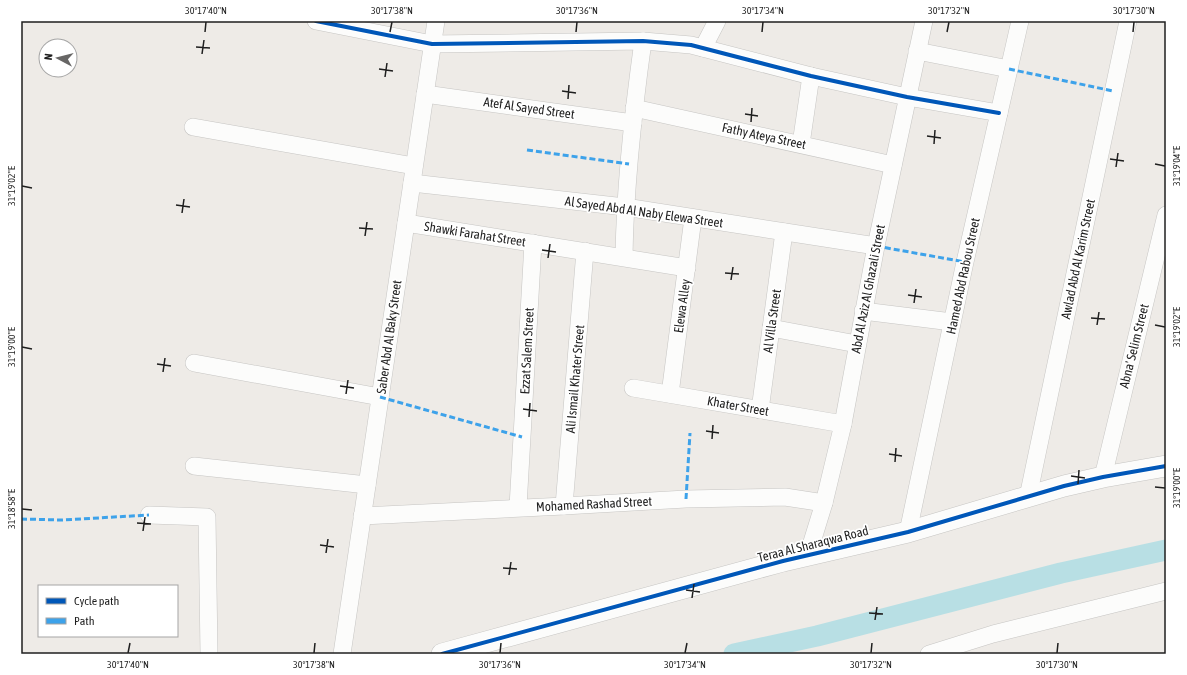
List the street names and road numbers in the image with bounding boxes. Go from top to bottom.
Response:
street label: Atef Al Sayed Street [482,94,576,122]
street label: Fathy Ateya Street [721,120,808,152]
street label: Al Sayed Abd Al Naby Elewa Street [564,193,724,231]
street label: Awlad Abd Al Karim Street [1058,197,1098,320]
street label: Hamed Abd Rabou Street [943,216,983,336]
street label: Shawki Farahat Street [423,219,527,249]
street label: Abd Al Aziz Al Ghazali Street [848,223,888,355]
street label: Elewa Alley [671,277,693,334]
street label: Saber Abd Al Baky Street [374,279,404,395]
street label: Al Villa Street [760,288,784,354]
street label: Abna' Selim Street [1116,302,1152,390]
street label: Ezzat Salem Street [517,307,537,395]
street label: Ali Ismail Khater Street [563,324,587,434]
street label: Khater Street [706,393,770,419]
street label: Mohamed Rashad Street [536,493,653,515]
street label: Teraa Al Sharaqwa Road [756,523,870,565]

